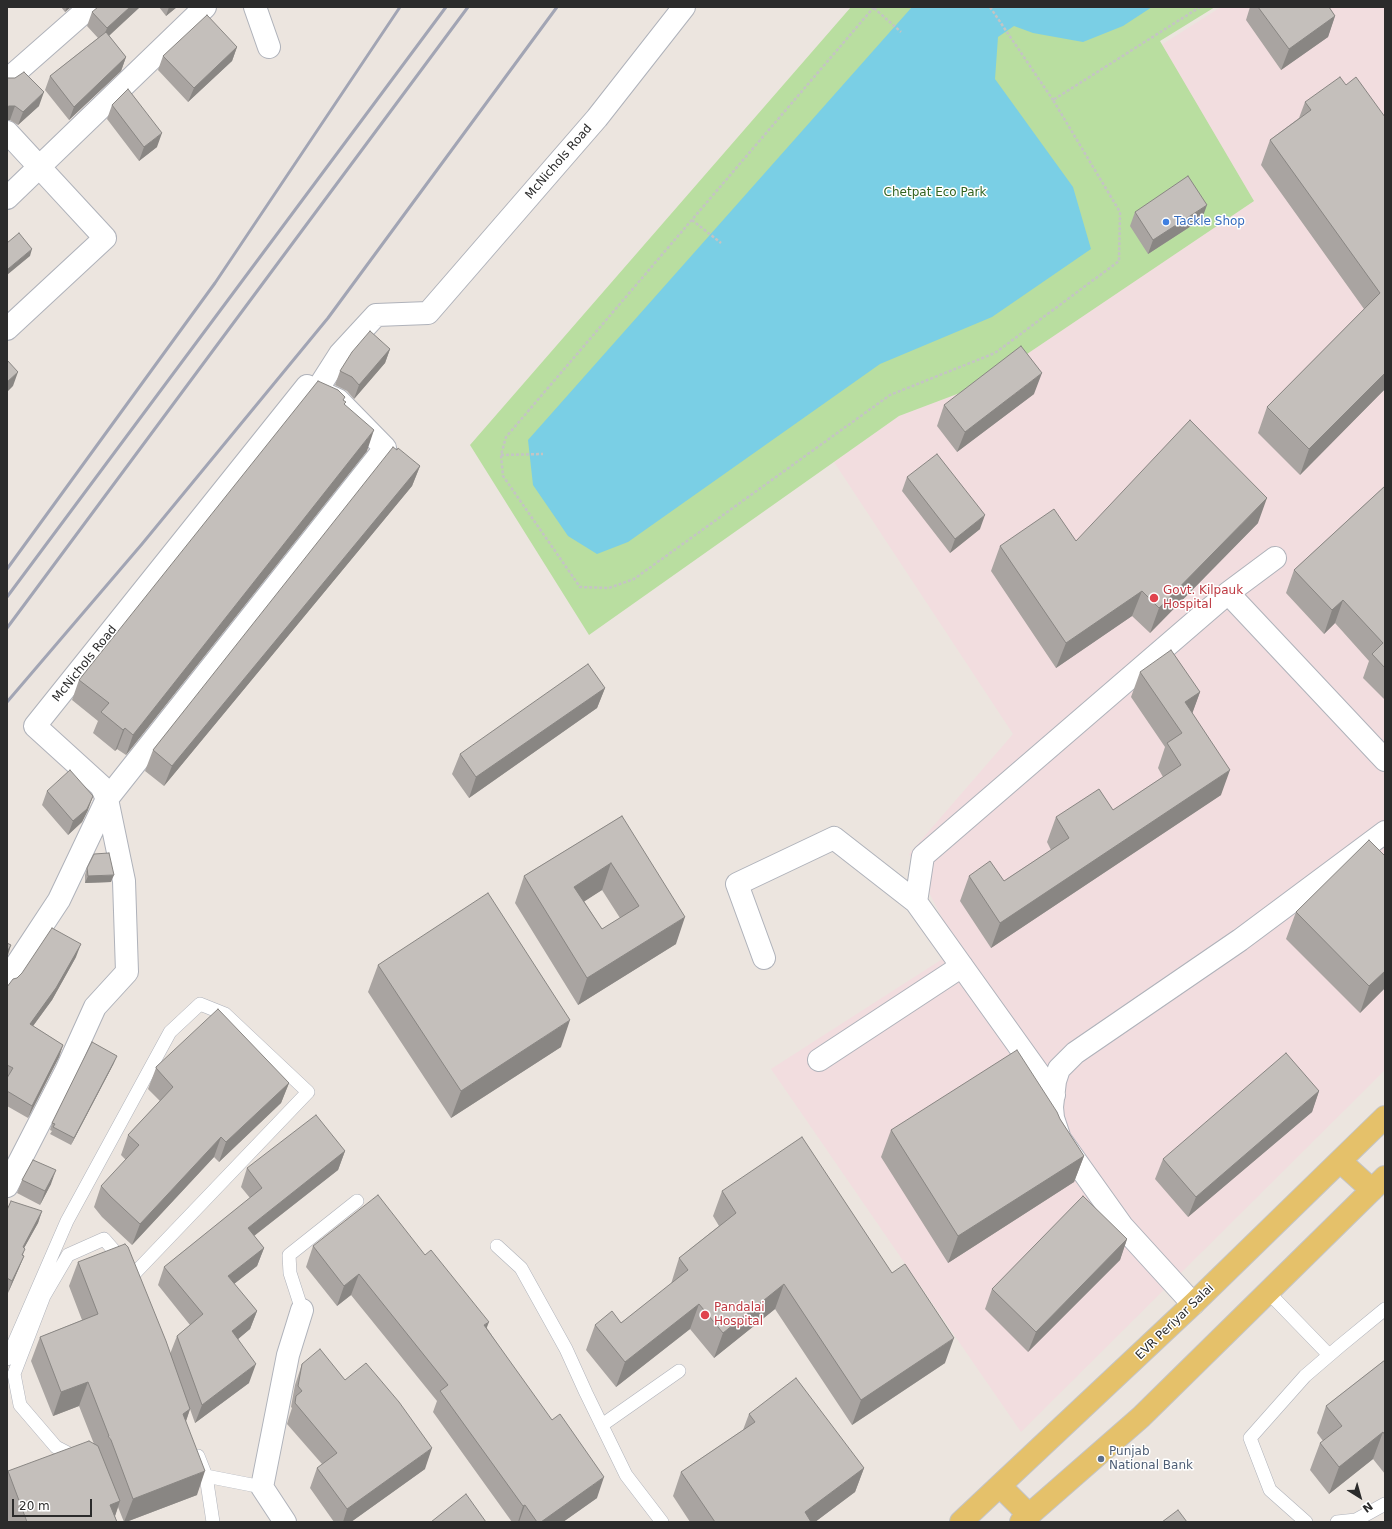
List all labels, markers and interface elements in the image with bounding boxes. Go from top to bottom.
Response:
street label: McNichols Road [523,122,595,202]
park label: Chetpat Eco Park [884,186,986,200]
place label: Tackle Shop [1174,215,1245,229]
marker: Tackle Shop [1161,217,1171,227]
place label: Govt. Kilpauk Hospital [1163,584,1243,612]
marker: Govt. Kilpauk Hospital [1148,592,1160,604]
street label: McNichols Road [50,623,120,705]
street label: EVR Periyar Salai [1133,1281,1217,1363]
place label: Pandalai Hospital [714,1301,765,1329]
marker: Pandalai Hospital [699,1309,711,1321]
place label: Punjab National Bank [1109,1445,1193,1473]
marker: Punjab National Bank [1096,1454,1106,1464]
north arrow [1340,1477,1380,1517]
scale bar [14,1491,94,1517]
text: 20 m [19,1499,50,1513]
text: N [1360,1499,1375,1515]

